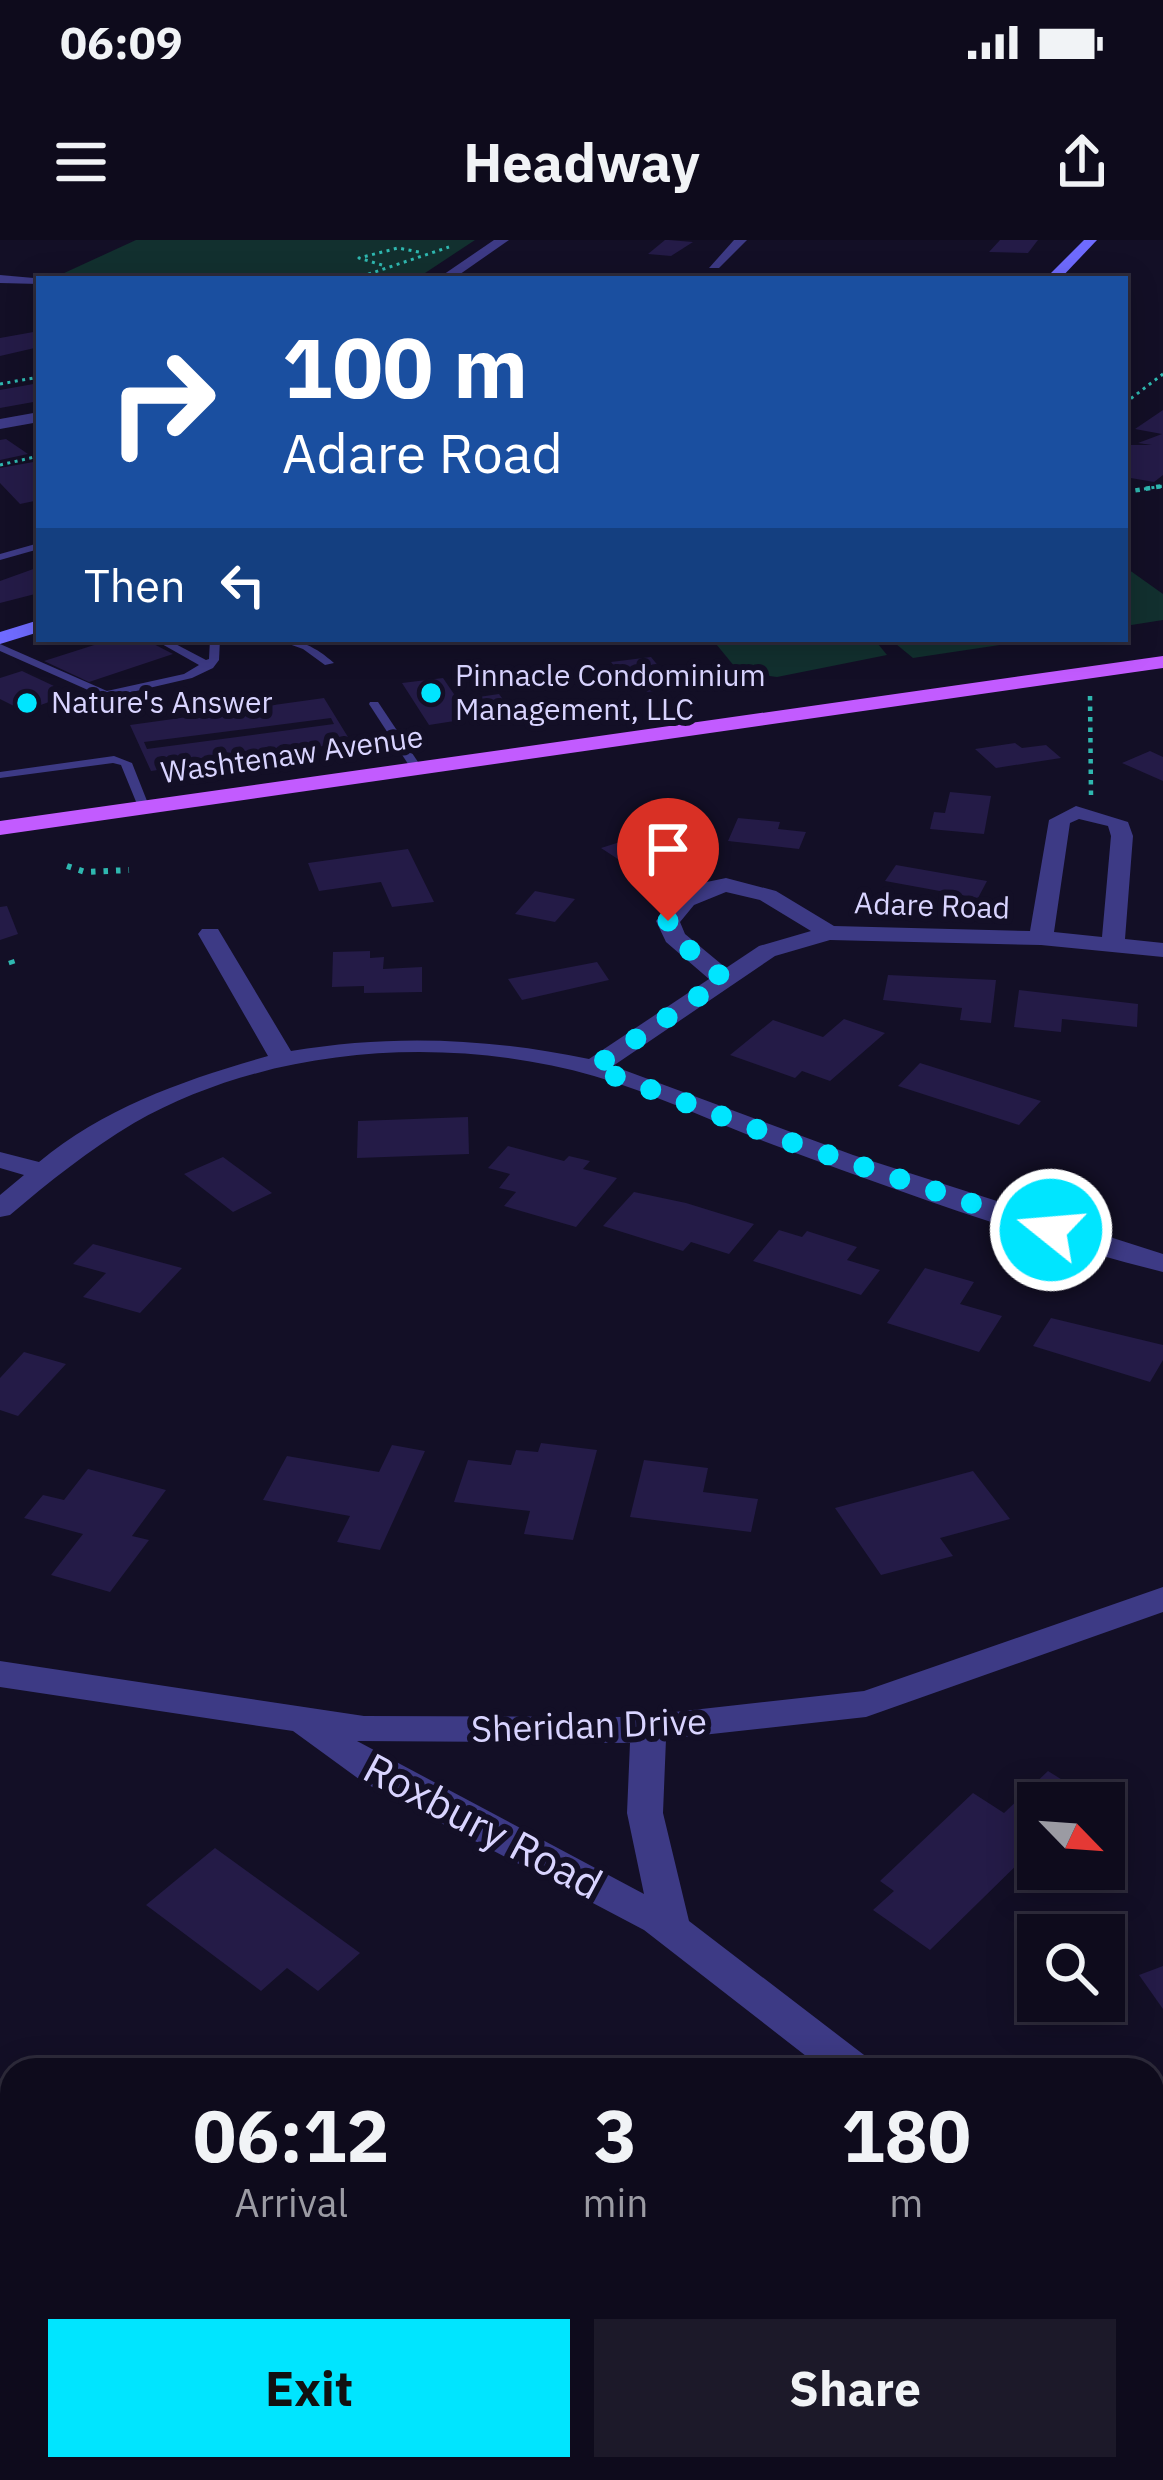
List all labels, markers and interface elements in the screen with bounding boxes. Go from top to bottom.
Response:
text: 06:09 [60,13,183,71]
text: Headway [463,127,700,197]
icon: menu [48,129,114,195]
icon: share [1049,129,1115,195]
text: 100 m [282,312,528,421]
icon: right [84,324,240,480]
text: Adare Road [282,418,563,488]
icon: left [210,552,276,618]
text: Then [84,556,186,614]
place label: Pinnacle Condominium Management, LLC [455,655,766,728]
marker: Pinnacle Condominium Management, LLC [418,680,444,706]
place label: Nature's Answer [51,682,272,721]
marker: Nature's Answer [14,690,40,716]
street label: Washtenaw Avenue [158,716,425,791]
pin [617,798,719,921]
icon: arrive [635,816,701,882]
street label: Adare Road [853,882,1011,927]
position arrow [988,1167,1114,1293]
street label: Sheridan Drive [470,1697,708,1752]
street label: Roxbury Road [355,1740,612,1911]
north arrow [1017,1782,1125,1890]
map controls [1017,1782,1125,2022]
button: search [1017,1914,1125,2022]
text: 06:12 [193,2088,390,2182]
text: 3 [594,2088,637,2182]
text: 180 [841,2088,971,2182]
text: Arrival [234,2177,348,2228]
text: min [583,2177,648,2228]
text: m [889,2177,923,2228]
button: Exit [48,2319,570,2457]
button: Share [594,2319,1116,2457]

